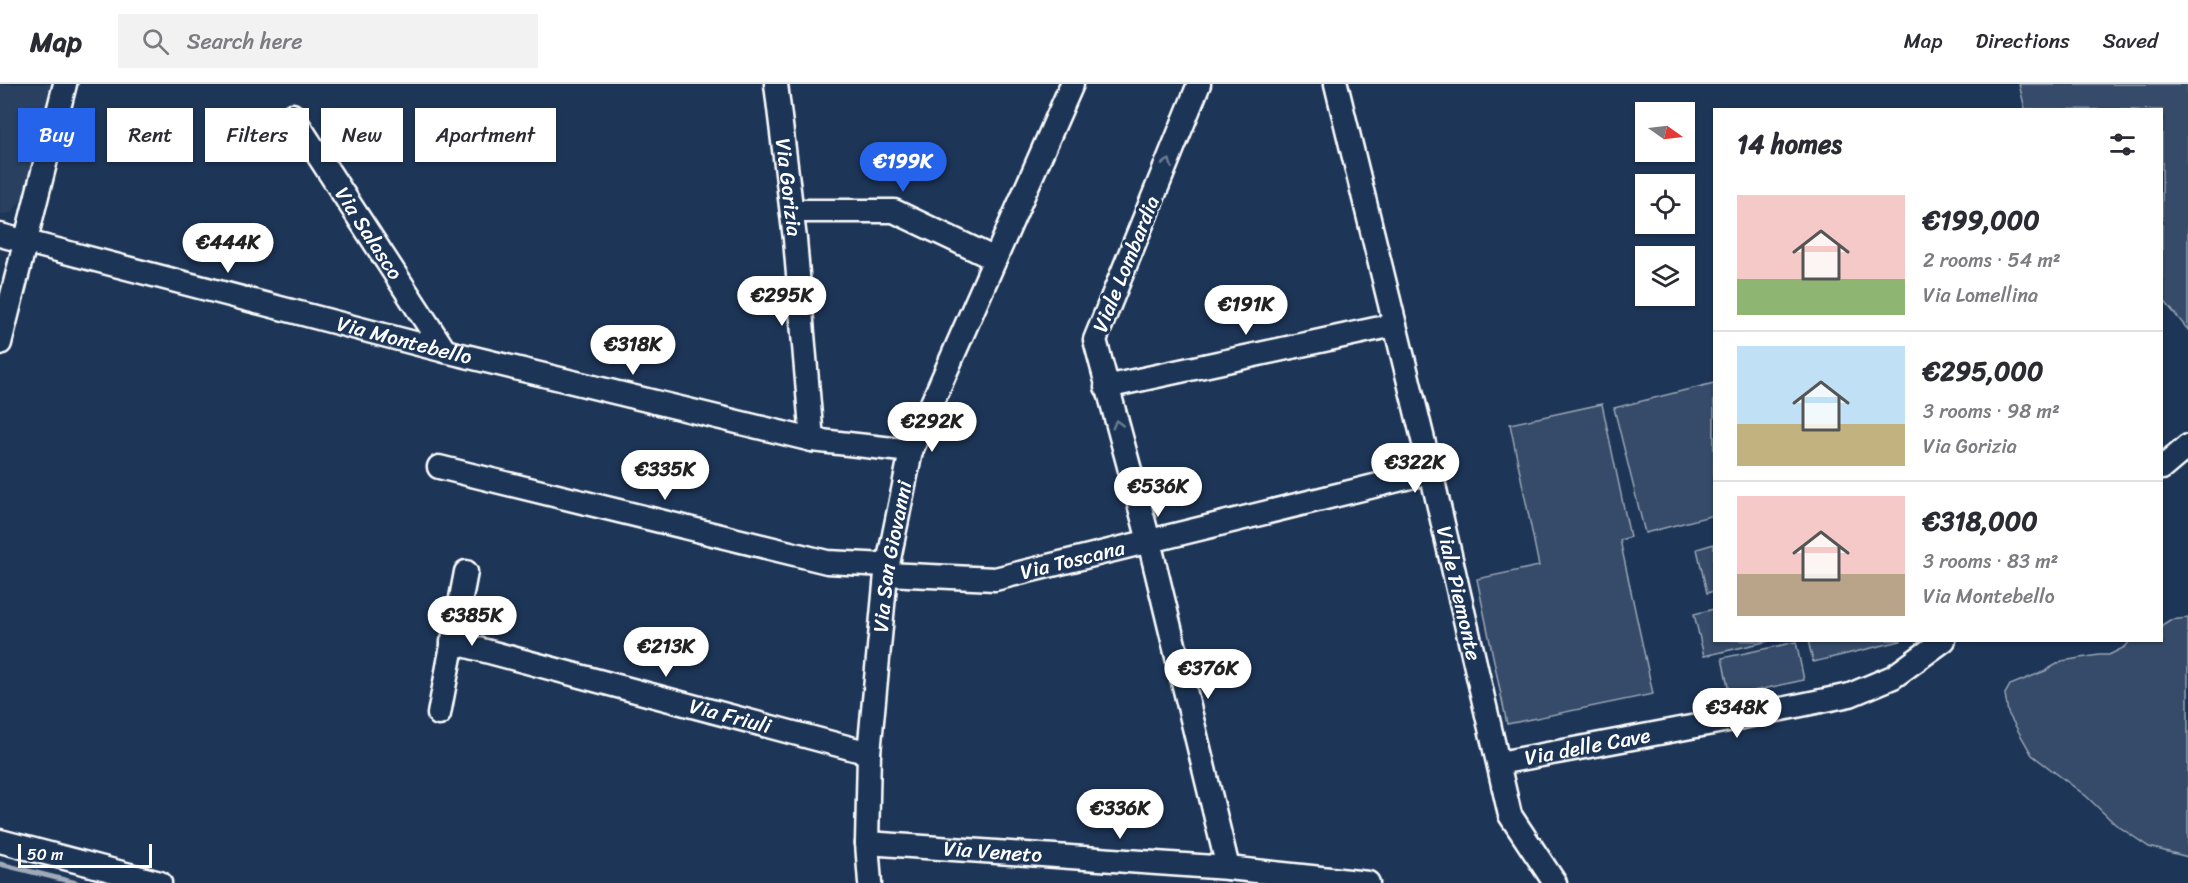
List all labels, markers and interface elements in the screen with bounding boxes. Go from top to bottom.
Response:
search box [118,14,538,68]
text: Map [30,17,82,66]
text: Search here [187,22,303,61]
text: Map [1904,22,1942,60]
text: Directions [1975,22,2070,60]
text: Saved [2103,22,2158,60]
icon: search [139,25,172,58]
north arrow [1635,102,1695,162]
map controls [1635,102,1695,306]
chip: Buy [18,108,95,162]
chip: Rent [107,108,193,162]
chip: Filters [205,108,309,162]
chip: New [321,108,403,162]
chip: Apartment [415,108,556,162]
text: 14 homes [1737,121,1842,167]
icon: filters [2106,128,2139,161]
street label: Via Gorizia [764,136,814,239]
pin: €199K [861,142,945,193]
text: €199K [874,144,932,179]
one-way arrow [1161,158,1173,169]
button: locate [1635,174,1695,234]
street label: Via Salasco [324,179,413,288]
street label: Viale Lombardia [1081,189,1171,338]
text: €199,000 [1923,197,2040,243]
icon: home [1785,219,1857,291]
pin: €444K [186,223,270,274]
text: €444K [197,225,259,260]
text: 2 rooms · 54 m² [1923,243,2061,278]
button: layers [1635,246,1695,306]
pin: €295K [740,276,824,327]
text: €295K [751,278,813,313]
text: Via Lomellina [1923,278,2038,313]
pin: €191K [1204,285,1288,336]
text: €191K [1219,287,1273,322]
street label: Via Montebello [333,305,476,376]
pin: €318K [591,325,675,376]
text: €318K [604,327,662,362]
text: €295,000 [1923,348,2043,394]
icon: home [1785,370,1857,442]
text: 3 rooms · 98 m² [1923,394,2060,429]
pin: €292K [890,402,974,453]
text: €292K [902,404,962,439]
one-way arrow [1111,419,1124,429]
text: Via Gorizia [1923,429,2017,464]
pin: €322K [1373,443,1457,494]
text: €322K [1385,445,1445,480]
pin: €335K [623,450,707,501]
text: €335K [635,452,695,487]
pin: €536K [1116,467,1200,518]
text: €536K [1128,469,1188,504]
street label: Via San Giovanni [862,476,924,634]
text: €318,000 [1923,498,2038,544]
icon: home [1785,520,1857,592]
street label: Viale Piemonte [1425,522,1493,665]
street label: Via Toscana [1016,529,1129,591]
text: 3 rooms · 83 m² [1923,544,2058,579]
text: Via Montebello [1923,579,2055,614]
pin: €385K [430,596,514,647]
text: €385K [442,598,502,633]
pin: €213K [624,627,708,678]
text: €213K [638,629,694,664]
pin: €376K [1166,649,1250,700]
text: €376K [1178,651,1238,686]
street label: Via Friuli [685,687,777,745]
pin: €348K [1695,688,1779,739]
text: €348K [1707,690,1767,725]
street label: Via delle Cave [1521,716,1654,777]
pin: €336K [1078,789,1162,840]
text: €336K [1091,791,1149,826]
street label: Via Veneto [942,829,1044,874]
text: 50 m [27,840,63,869]
scale bar [18,841,152,868]

